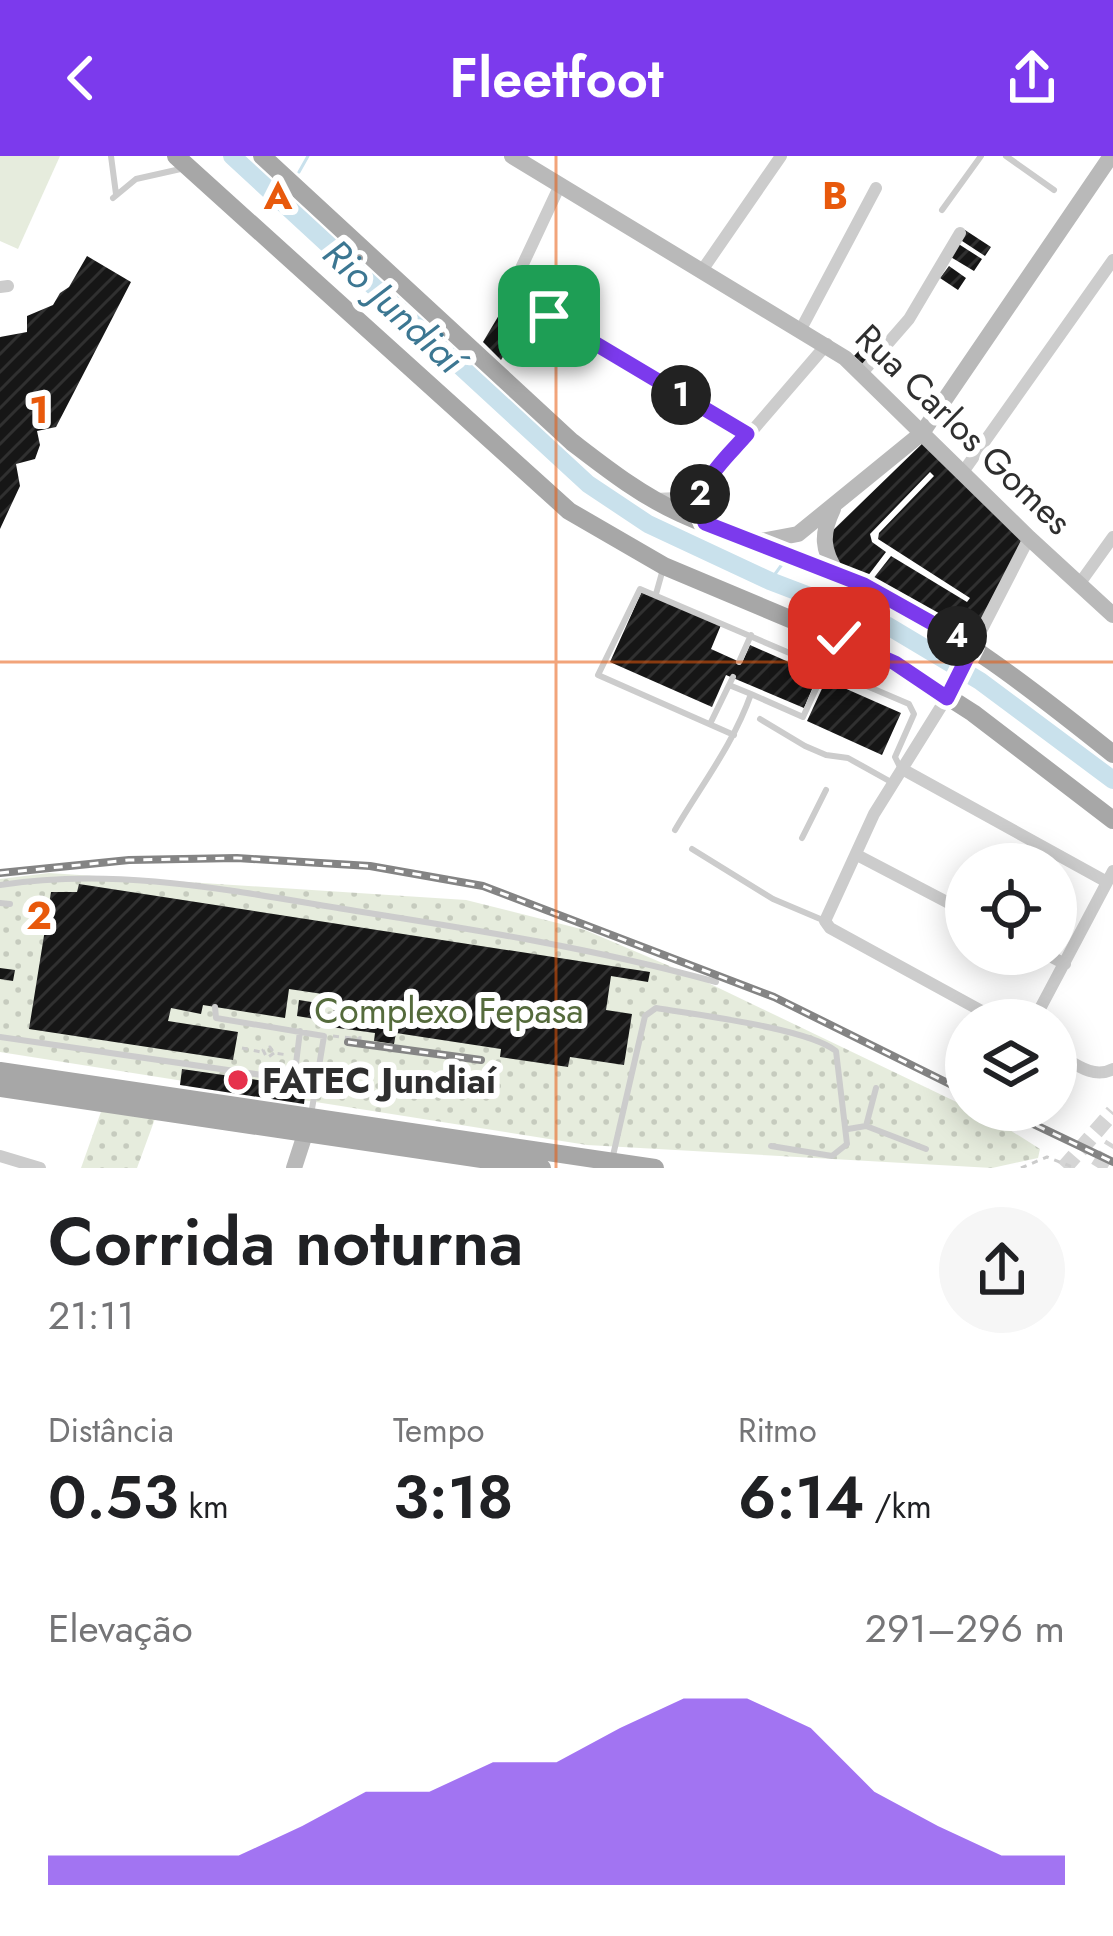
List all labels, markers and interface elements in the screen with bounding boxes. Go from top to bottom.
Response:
text: Fleetfoot [449,39,664,117]
icon: back [48,45,114,111]
icon: share [999,45,1065,111]
text: A [263,167,293,224]
text: B [822,167,848,224]
water label: Rio Jundiaí [310,226,481,390]
pin [498,265,600,367]
icon: arrive [516,283,582,349]
street label: Rua Carlos Gomes [844,312,1084,546]
pin: 1 [651,365,711,425]
text: 1 [673,371,689,418]
text: 1 [29,381,49,438]
pin: 2 [670,464,730,524]
text: 2 [689,470,711,517]
pin [788,587,890,689]
icon: check [806,605,872,671]
pin: 4 [927,606,987,666]
text: 4 [945,612,969,659]
map controls [945,843,1077,1131]
button: locate [945,843,1077,975]
text: 2 [26,887,52,944]
park label: Complexo Fepasa [314,984,584,1036]
button: layers [945,999,1077,1131]
place label: FATEC Jundiaí [262,1054,498,1106]
marker: FATEC Jundiaí [225,1067,251,1093]
text: Corrida noturna [48,1194,523,1290]
button: share [939,1207,1065,1333]
text: 21:11 [48,1287,135,1344]
text: Distância [48,1407,174,1454]
text: Tempo [393,1407,485,1454]
text: Ritmo [738,1407,817,1454]
text: 0.53 [48,1454,179,1541]
text: 3:18 [393,1454,513,1541]
text: 6:14 [738,1454,864,1541]
text: km [179,1483,229,1530]
text: /km [864,1483,932,1530]
text: Elevação [48,1600,193,1657]
text: 291–296 m [865,1600,1065,1657]

